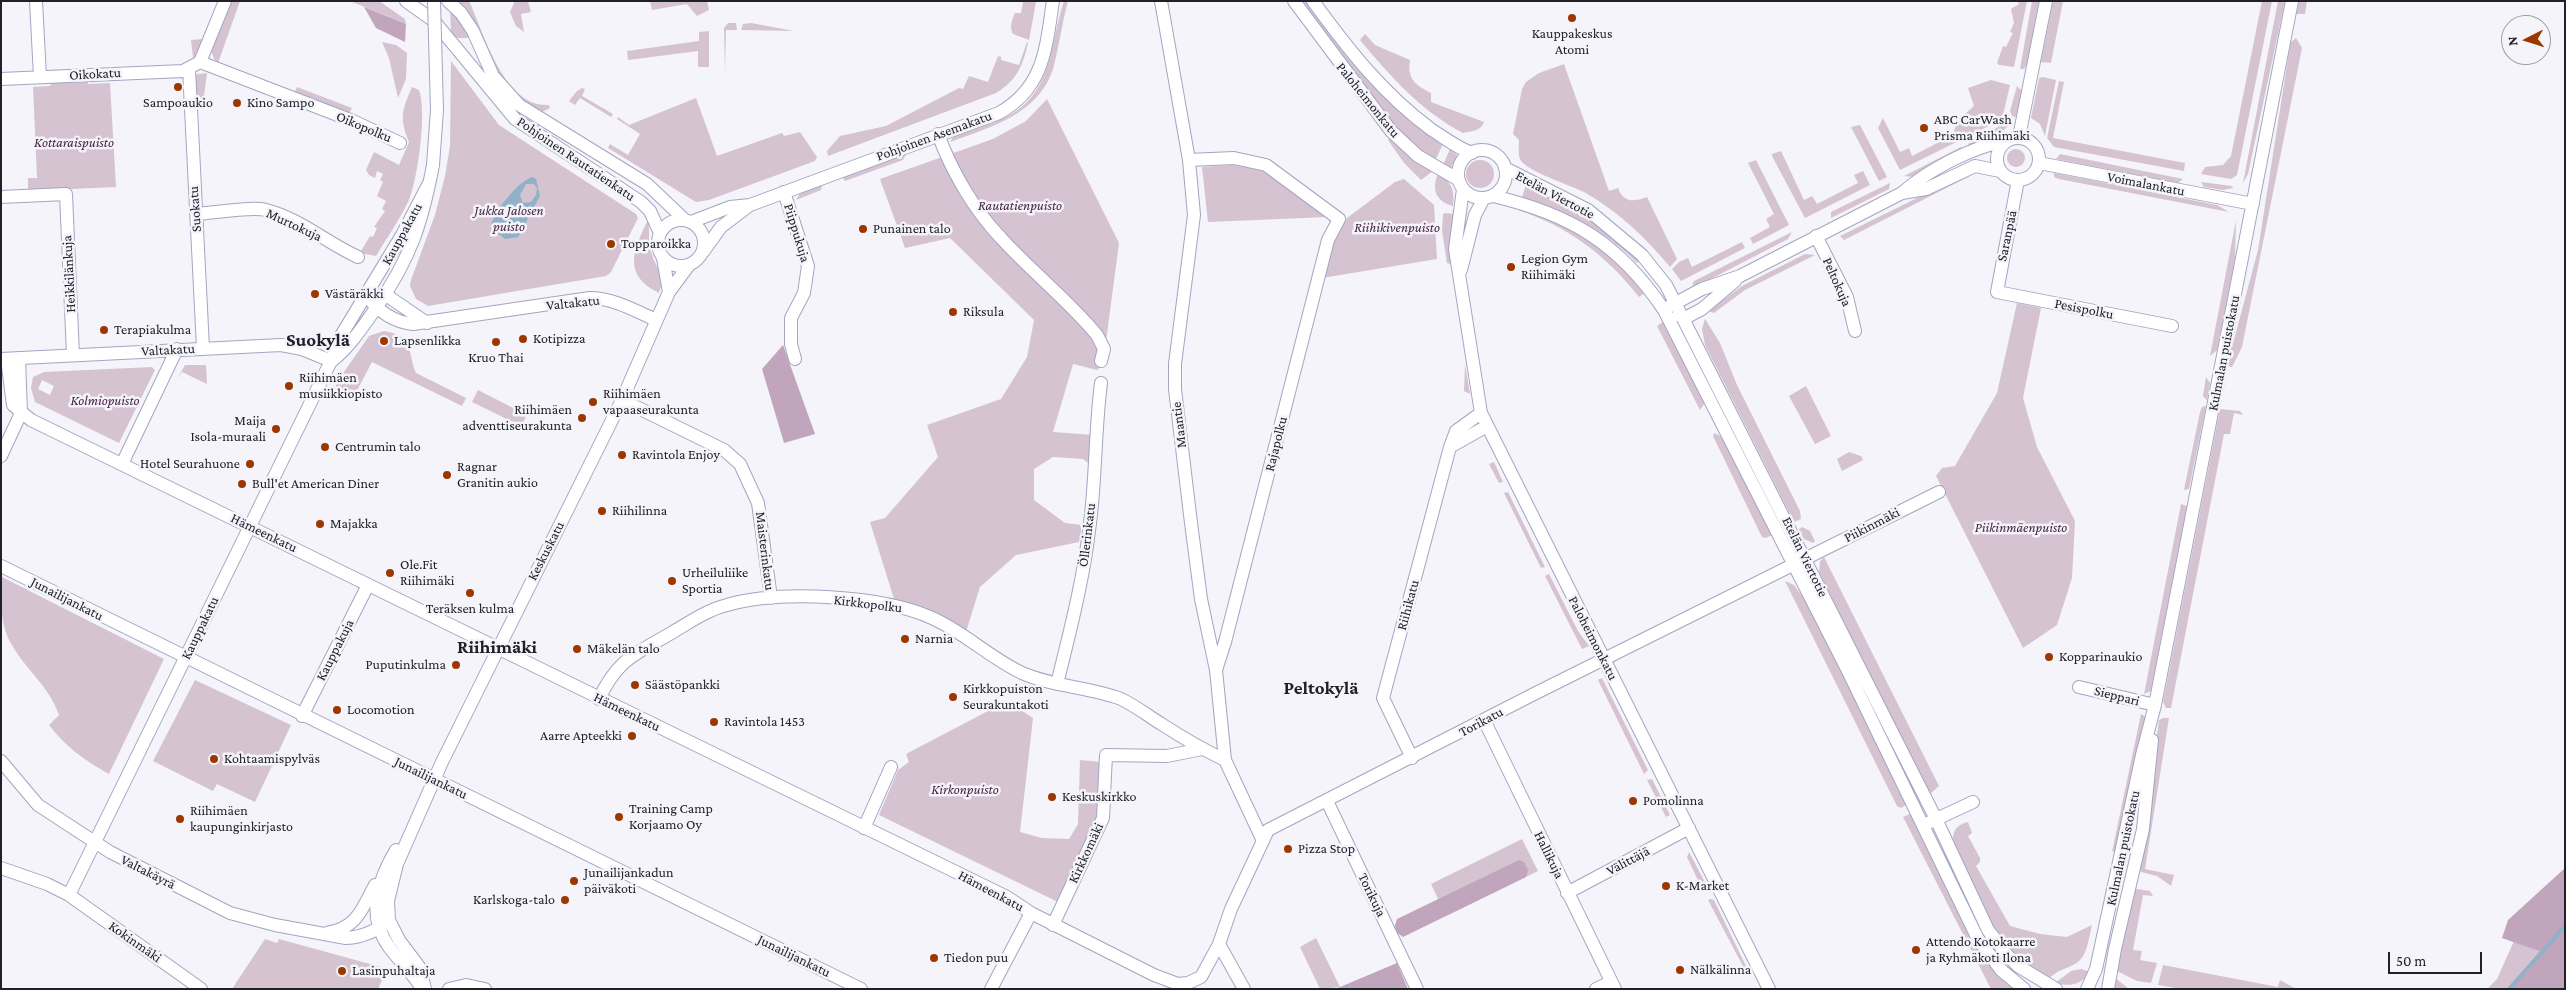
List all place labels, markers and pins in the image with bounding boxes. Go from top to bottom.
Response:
marker: Kauppakeskus Atomi [1566,12,1578,24]
place label: Kauppakeskus Atomi [1532,26,1612,58]
marker: Sampoaukio [172,81,184,93]
place label: Sampoaukio [143,95,213,111]
place label: Kino Sampo [247,95,314,111]
marker: Kino Sampo [231,97,243,109]
place label: ABC CarWash Prisma Riihimäki [1934,112,2030,144]
marker: ABC CarWash Prisma Riihimäki [1918,122,1930,134]
place label: Punainen talo [873,221,951,237]
marker: Punainen talo [857,223,869,235]
place label: Topparoikka [621,236,691,252]
marker: Topparoikka [605,238,617,250]
place label: Legion Gym Riihimäki [1521,251,1588,284]
marker: Legion Gym Riihimäki [1505,261,1517,273]
place label: Västäräkki [325,286,384,302]
marker: Västäräkki [309,288,321,300]
place label: Riksula [963,304,1004,320]
marker: Riksula [947,306,959,318]
place label: Terapiakulma [114,322,191,338]
marker: Terapiakulma [98,324,110,336]
place label: Kotipizza [533,331,585,347]
place label: Lapsenlikka [394,333,461,349]
marker: Kotipizza [517,333,529,345]
marker: Lapsenlikka [378,335,390,347]
marker: Kruo Thai [490,336,502,348]
place label: Kruo Thai [468,350,524,366]
place label: Riihimäen musiikkiopisto [299,370,382,402]
marker: Riihimäen musiikkiopisto [283,380,295,392]
place label: Riihimäen vapaaseurakunta [603,386,699,418]
marker: Riihimäen vapaaseurakunta [587,396,599,408]
place label: Riihimäen adventtiseurakunta [462,402,572,434]
marker: Riihimäen adventtiseurakunta [576,412,588,424]
place label: Maija Isola-muraali [190,413,266,446]
marker: Maija Isola-muraali [270,423,282,435]
place label: Centrumin talo [335,439,421,455]
marker: Centrumin talo [319,441,331,453]
place label: Ravintola Enjoy [632,447,720,463]
marker: Ravintola Enjoy [616,449,628,461]
place label: Hotel Seurahuone [140,456,240,472]
marker: Hotel Seurahuone [244,458,256,470]
place label: Ragnar Granitin aukio [457,459,538,492]
marker: Ragnar Granitin aukio [441,469,453,481]
place label: Bull'et American Diner [252,476,379,492]
marker: Bull'et American Diner [236,478,248,490]
place label: Riihilinna [612,503,667,519]
marker: Riihilinna [596,505,608,517]
place label: Majakka [330,516,378,532]
marker: Majakka [314,518,326,530]
place label: Ole.Fit Riihimäki [400,557,454,590]
place label: Urheiluliike Sportia [682,565,748,598]
marker: Ole.Fit Riihimäki [384,567,396,579]
marker: Urheiluliike Sportia [666,575,678,587]
marker: Teräksen kulma [464,587,476,599]
place label: Teräksen kulma [426,601,514,617]
place label: Narnia [915,631,953,647]
marker: Narnia [899,633,911,645]
place label: Mäkelän talo [587,641,660,657]
marker: Mäkelän talo [571,643,583,655]
place label: Kopparinaukio [2059,649,2142,665]
marker: Kopparinaukio [2043,651,2055,663]
place label: Puputinkulma [366,657,446,673]
marker: Puputinkulma [450,659,462,671]
place label: Säästöpankki [645,677,720,693]
marker: Säästöpankki [629,679,641,691]
place label: Kirkkopuiston Seurakuntakoti [963,681,1049,714]
marker: Kirkkopuiston Seurakuntakoti [947,691,959,703]
place label: Locomotion [347,702,415,718]
marker: Locomotion [331,704,343,716]
place label: Ravintola 1453 [724,714,805,730]
marker: Ravintola 1453 [708,716,720,728]
place label: Aarre Apteekki [540,728,622,744]
marker: Aarre Apteekki [626,730,638,742]
place label: Kohtaamispylväs [224,751,320,767]
marker: Kohtaamispylväs [208,753,220,765]
place label: Keskuskirkko [1062,789,1137,805]
marker: Keskuskirkko [1046,791,1058,803]
place label: Pomolinna [1643,793,1704,809]
marker: Pomolinna [1627,795,1639,807]
place label: Training Camp Korjaamo Oy [629,801,713,834]
place label: Riihimäen kaupunginkirjasto [190,803,293,836]
marker: Training Camp Korjaamo Oy [613,811,625,823]
marker: Riihimäen kaupunginkirjasto [174,813,186,825]
place label: Pizza Stop [1298,841,1355,857]
marker: Pizza Stop [1282,843,1294,855]
place label: Junailijankadun päiväkoti [584,865,674,898]
marker: Junailijankadun päiväkoti [568,875,580,887]
place label: K-Market [1676,878,1729,894]
marker: K-Market [1660,880,1672,892]
place label: Karlskoga-talo [473,892,555,908]
marker: Karlskoga-talo [559,894,571,906]
place label: Attendo Kotokaarre ja Ryhmäkoti Ilona [1926,934,2035,966]
marker: Attendo Kotokaarre ja Ryhmäkoti Ilona [1910,944,1922,956]
place label: Tiedon puu [944,950,1008,966]
marker: Tiedon puu [928,952,940,964]
place label: Nälkälinna [1690,962,1751,978]
place label: Lasinpuhaltaja [352,963,436,979]
marker: Nälkälinna [1674,964,1686,976]
marker: Lasinpuhaltaja [336,965,348,977]

